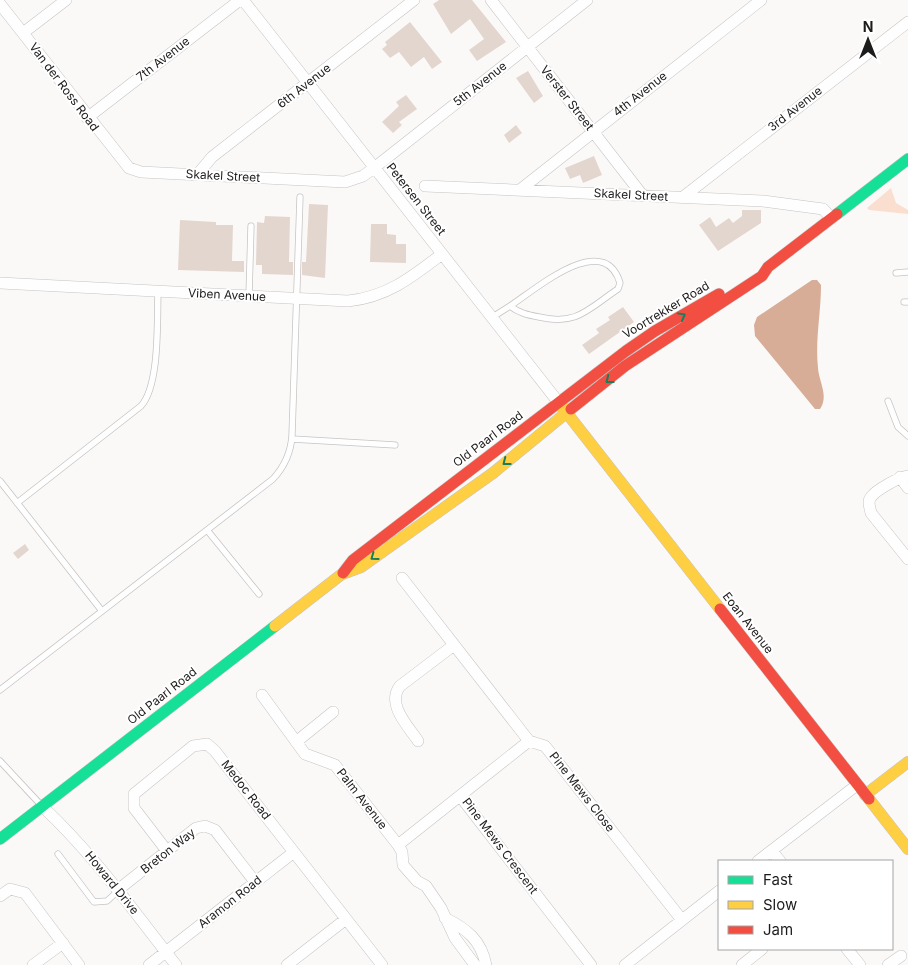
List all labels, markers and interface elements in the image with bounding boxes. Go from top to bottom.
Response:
north arrow [843,15,893,65]
text: N [863,18,873,35]
street label: 7th Avenue [133,33,192,84]
street label: Van der Ross Road [26,40,103,134]
street label: 5th Avenue [450,58,509,109]
street label: 6th Avenue [274,60,334,111]
street label: Verster Street [537,62,597,133]
street label: 4th Avenue [610,68,670,119]
street label: 3rd Avenue [765,83,825,134]
street label: Petersen Street [384,160,449,238]
street label: Skakel Street [185,166,261,185]
street label: Skakel Street [593,185,669,204]
street label: Voortrekker Road [620,278,712,341]
street label: Viben Avenue [188,285,266,304]
one-way arrow [677,313,686,323]
one-way arrow [605,374,614,383]
street label: Old Paarl Road [450,407,526,470]
one-way arrow [502,456,512,465]
one-way arrow [371,551,380,560]
street label: Eoan Avenue [720,589,777,656]
street label: Old Paarl Road [124,664,199,727]
street label: Pine Mews Close [547,749,618,835]
street label: Medoc Road [218,757,274,823]
street label: Palm Avenue [334,765,391,832]
street label: Pine Mews Crescent [459,795,541,897]
street label: Breton Way [137,824,198,877]
street label: Howard Drive [82,848,143,917]
legend [718,860,893,950]
text: Fast [763,870,793,889]
street label: Aramon Road [195,872,265,931]
text: Slow [763,895,797,914]
text: Jam [763,920,793,939]

